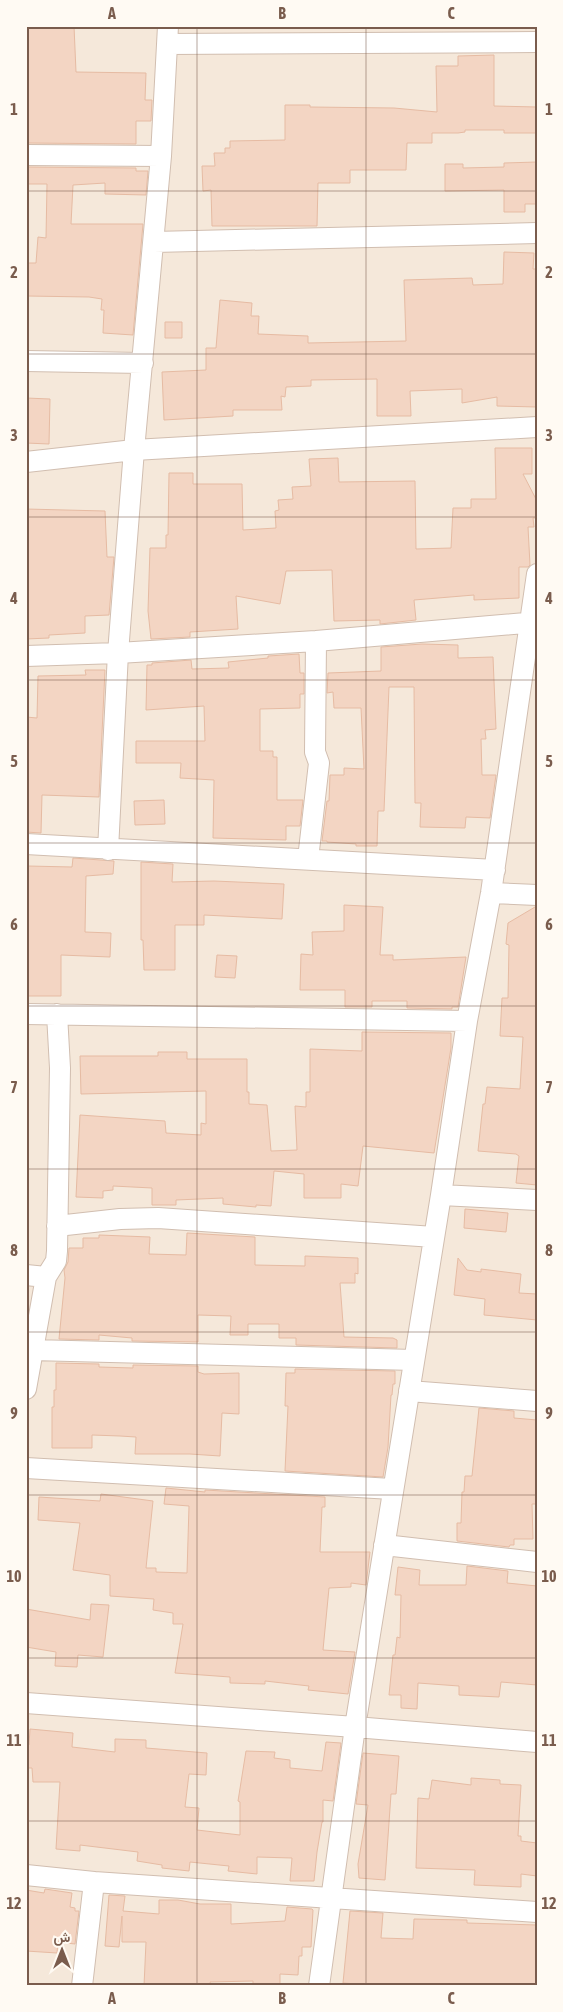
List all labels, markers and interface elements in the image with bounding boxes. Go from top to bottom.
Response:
text: A [107,4,116,22]
text: B [278,4,286,22]
text: C [447,4,455,22]
text: 1 [10,100,18,118]
text: 1 [545,100,553,118]
text: 2 [10,263,18,281]
text: 2 [545,263,553,281]
text: 3 [10,426,18,444]
text: 3 [545,426,553,444]
text: 4 [9,589,18,607]
text: 4 [544,589,553,607]
text: 5 [10,752,18,770]
text: 5 [545,752,553,770]
text: 6 [10,915,18,933]
text: 6 [545,915,553,933]
text: 7 [10,1078,18,1096]
text: 7 [545,1078,553,1096]
text: 8 [10,1241,18,1259]
text: 8 [545,1241,553,1259]
text: 9 [10,1404,18,1422]
text: 9 [545,1404,553,1422]
text: 10 [6,1567,22,1585]
text: 10 [541,1567,557,1585]
text: 11 [6,1731,22,1749]
text: 11 [541,1731,557,1749]
text: 12 [6,1894,22,1912]
text: 12 [541,1894,557,1912]
north arrow [38,1924,88,1974]
text: ش [54,1929,71,1946]
text: A [107,1989,116,2007]
text: B [278,1989,286,2007]
text: C [447,1989,455,2007]

